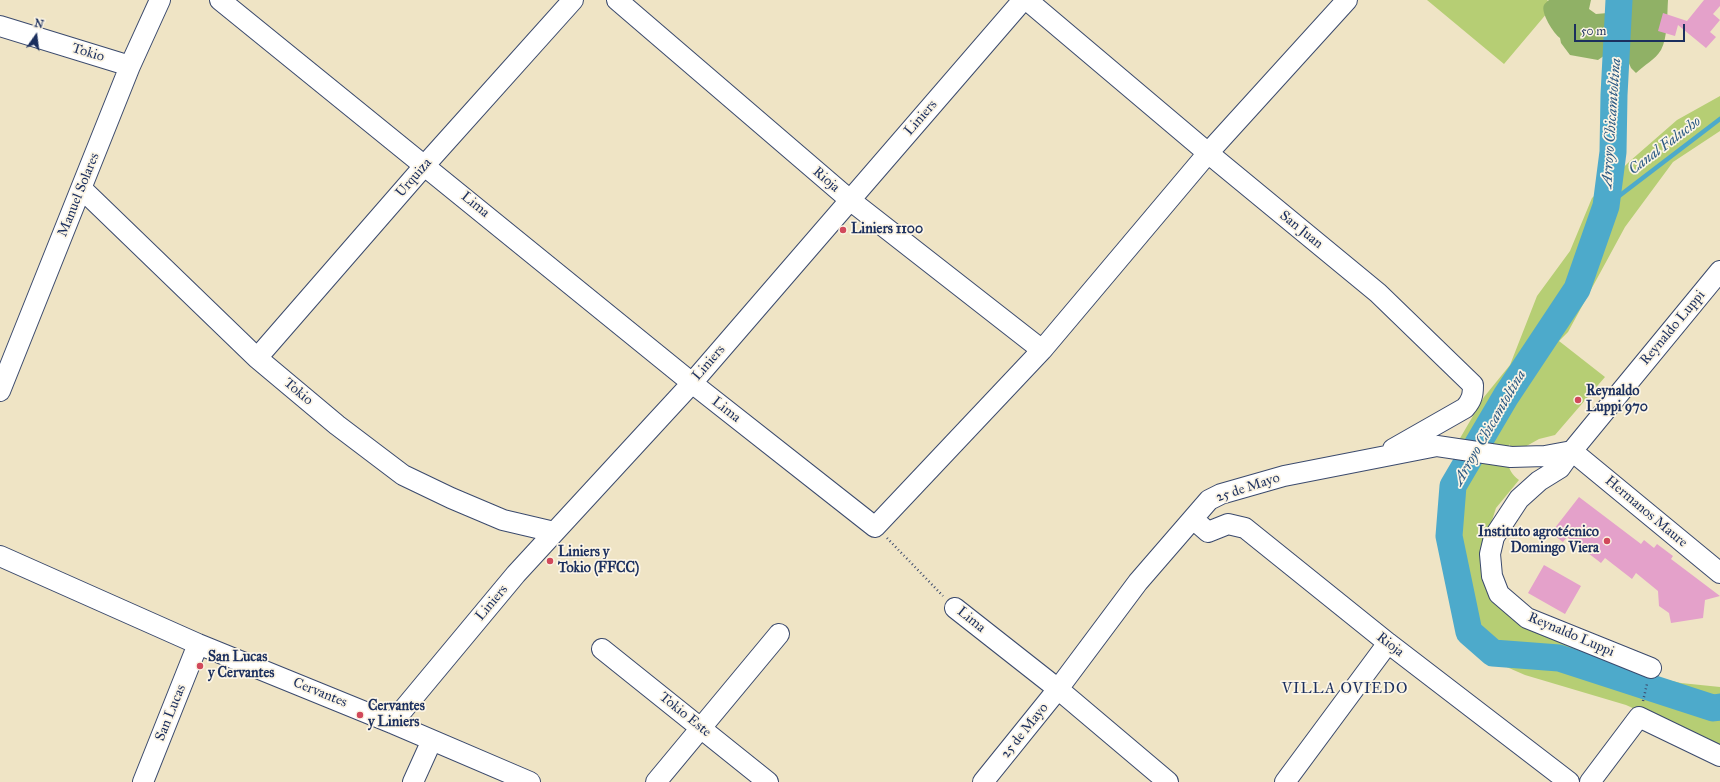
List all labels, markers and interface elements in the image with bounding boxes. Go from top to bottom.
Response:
north arrow [16,16,56,56]
text: N [33,16,45,31]
scale bar [1576,16,1687,42]
text: 50 m [1581,24,1606,38]
street label: Tokio [70,40,106,66]
water label: Arroyo Chicamtoltina [1598,57,1626,189]
street label: Liniers [901,97,941,139]
water label: Canal Falucho [1625,113,1705,179]
street label: Manuel Solares [55,151,103,239]
street label: Urquiza [392,155,436,201]
street label: Rioja [809,164,843,196]
street label: Lima [457,188,493,222]
street label: San Juan [1276,207,1326,253]
place label: Liniers 1100 [851,222,923,238]
marker: Liniers 1100 [838,225,848,235]
street label: Reynaldo Luppi [1637,287,1709,369]
street label: Liniers [689,342,729,384]
water label: Arroyo Chicamtoltina [1450,367,1530,489]
street label: Tokio [280,375,316,409]
place label: Reynaldo Luppi 970 [1586,384,1648,416]
street label: Lima [708,394,744,426]
marker: Reynaldo Luppi 970 [1573,395,1583,405]
street label: 25 de Mayo [1214,470,1282,506]
street label: Hermanos Maure [1601,473,1691,551]
place label: Instituto agrotécnico Domingo Viera [1478,525,1599,558]
marker: Instituto agrotécnico Domingo Viera [1602,536,1612,546]
place label: Liniers y Tokio (FFCC) [558,545,639,578]
marker: Liniers y Tokio (FFCC) [545,556,555,566]
street label: Liniers [472,582,512,624]
street label: Lima [953,603,989,637]
street label: Reynaldo Luppi [1525,609,1617,661]
street label: Rioja [1373,629,1407,661]
place label: San Lucas y Cervantes [208,650,274,682]
marker: San Lucas y Cervantes [195,661,205,671]
street label: Cervantes [291,675,349,711]
district label: VILLA OVIEDO [1282,680,1408,698]
street label: San Lucas [152,682,190,744]
street label: Tokio Este [656,689,714,741]
place label: Cervantes y Liniers [368,699,425,732]
street label: 25 de Mayo [998,700,1052,762]
marker: Cervantes y Liniers [355,710,365,720]

